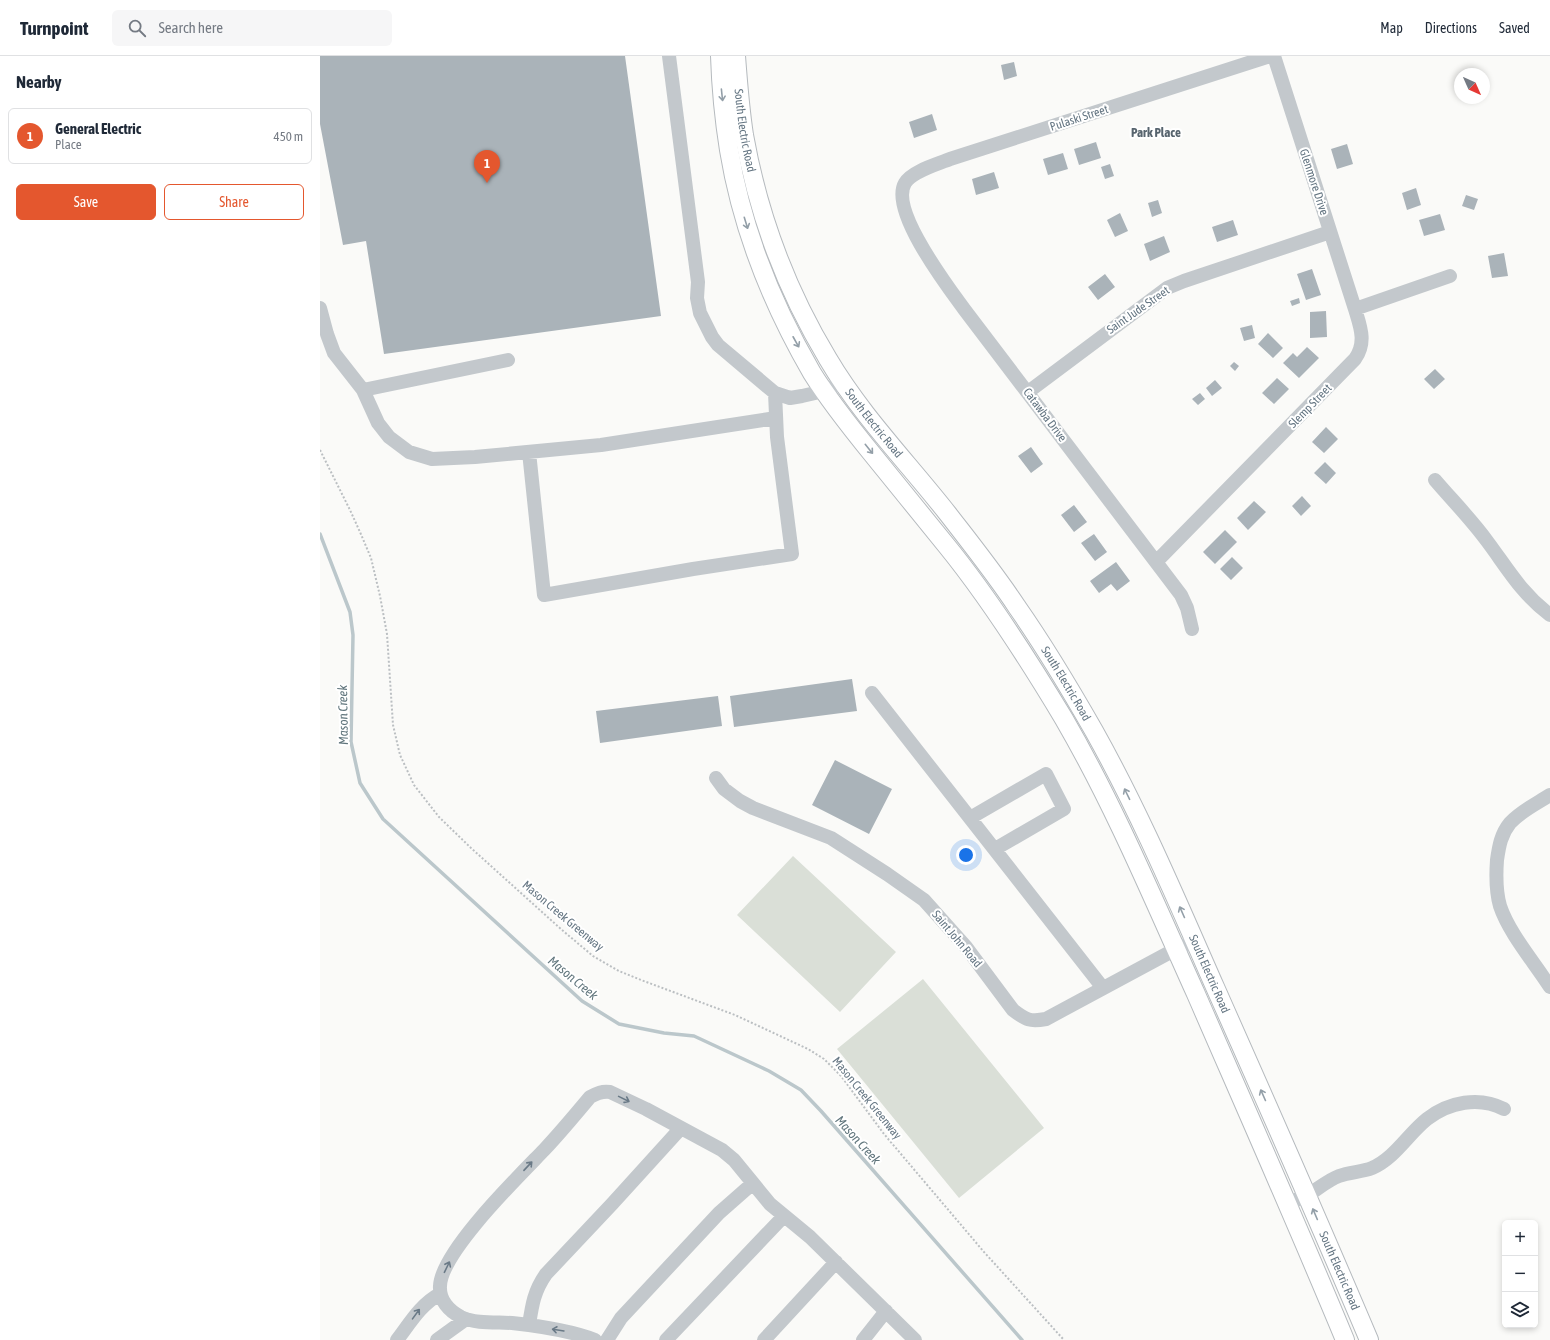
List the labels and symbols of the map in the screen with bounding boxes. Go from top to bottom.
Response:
north arrow [1454,68,1490,104]
one-way arrow [718,88,726,101]
street label: South Electric Road [732,88,758,174]
street label: Pulaski Street [1048,102,1110,134]
district label: Park Place [1131,125,1181,140]
street label: Glenmore Drive [1297,147,1331,217]
pin: 1 [474,150,500,183]
one-way arrow [743,216,750,229]
street label: Saint Jude Street [1104,283,1172,337]
one-way arrow [792,336,800,348]
street label: Slemp Street [1286,381,1335,431]
street label: Catawba Drive [1020,385,1070,445]
street label: South Electric Road [842,386,906,461]
one-way arrow [864,444,873,455]
street label: South Electric Road [1038,644,1094,723]
water label: Mason Creek [335,685,351,745]
one-way arrow [1123,789,1130,801]
your location [956,845,976,865]
street label: Mason Creek Greenway [520,878,607,954]
one-way arrow [1178,907,1185,919]
street label: Saint John Road [929,908,985,970]
street label: South Electric Road [1186,933,1233,1015]
water label: Mason Creek [545,953,601,1003]
street label: Mason Creek Greenway [829,1054,905,1142]
one-way arrow [1259,1089,1266,1101]
one-way arrow [618,1096,630,1103]
water label: Mason Creek [832,1112,884,1168]
one-way arrow [523,1161,533,1171]
one-way arrow [1311,1208,1319,1220]
street label: South Electric Road [1316,1229,1362,1312]
one-way arrow [444,1261,451,1273]
one-way arrow [412,1309,420,1320]
one-way arrow [552,1326,565,1334]

